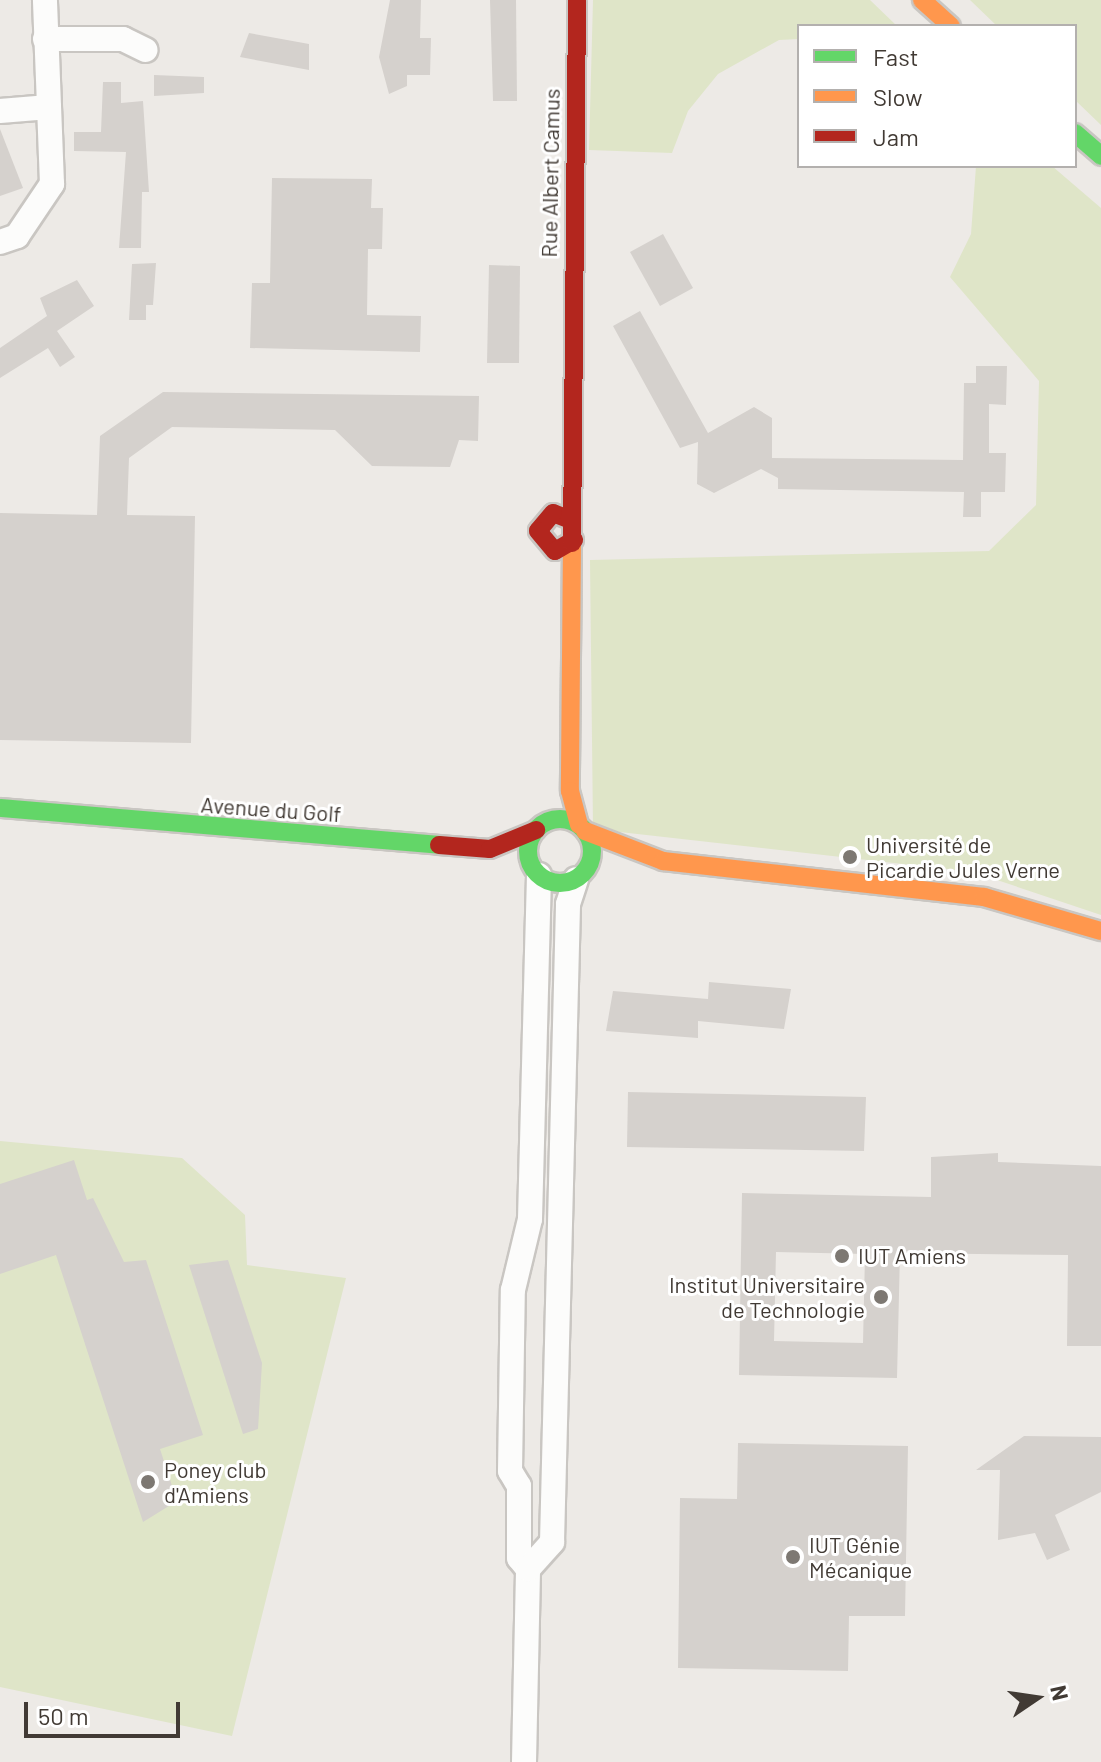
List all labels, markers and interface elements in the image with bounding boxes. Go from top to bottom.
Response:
legend [797,24,1077,168]
text: Fast [873,42,918,71]
text: Slow [873,82,922,111]
street label: Rue Albert Camus [535,88,565,258]
text: Jam [873,122,919,151]
street label: Avenue du Golf [200,791,342,827]
place label: Université de Picardie Jules Verne [866,831,1060,882]
marker: Université de Picardie Jules Verne [841,848,859,866]
place label: IUT Amiens [858,1243,966,1269]
marker: IUT Amiens [833,1247,851,1265]
place label: Institut Universitaire de Technologie [669,1271,865,1322]
marker: Institut Universitaire de Technologie [872,1288,890,1306]
place label: Poney club d'Amiens [164,1456,267,1508]
marker: Poney club d'Amiens [139,1473,157,1491]
place label: IUT Génie Mécanique [809,1531,912,1582]
marker: IUT Génie Mécanique [784,1548,802,1566]
north arrow [997,1658,1077,1738]
text: N [1046,1683,1075,1703]
scale bar [28,1686,184,1736]
text: 50 m [38,1701,89,1730]

